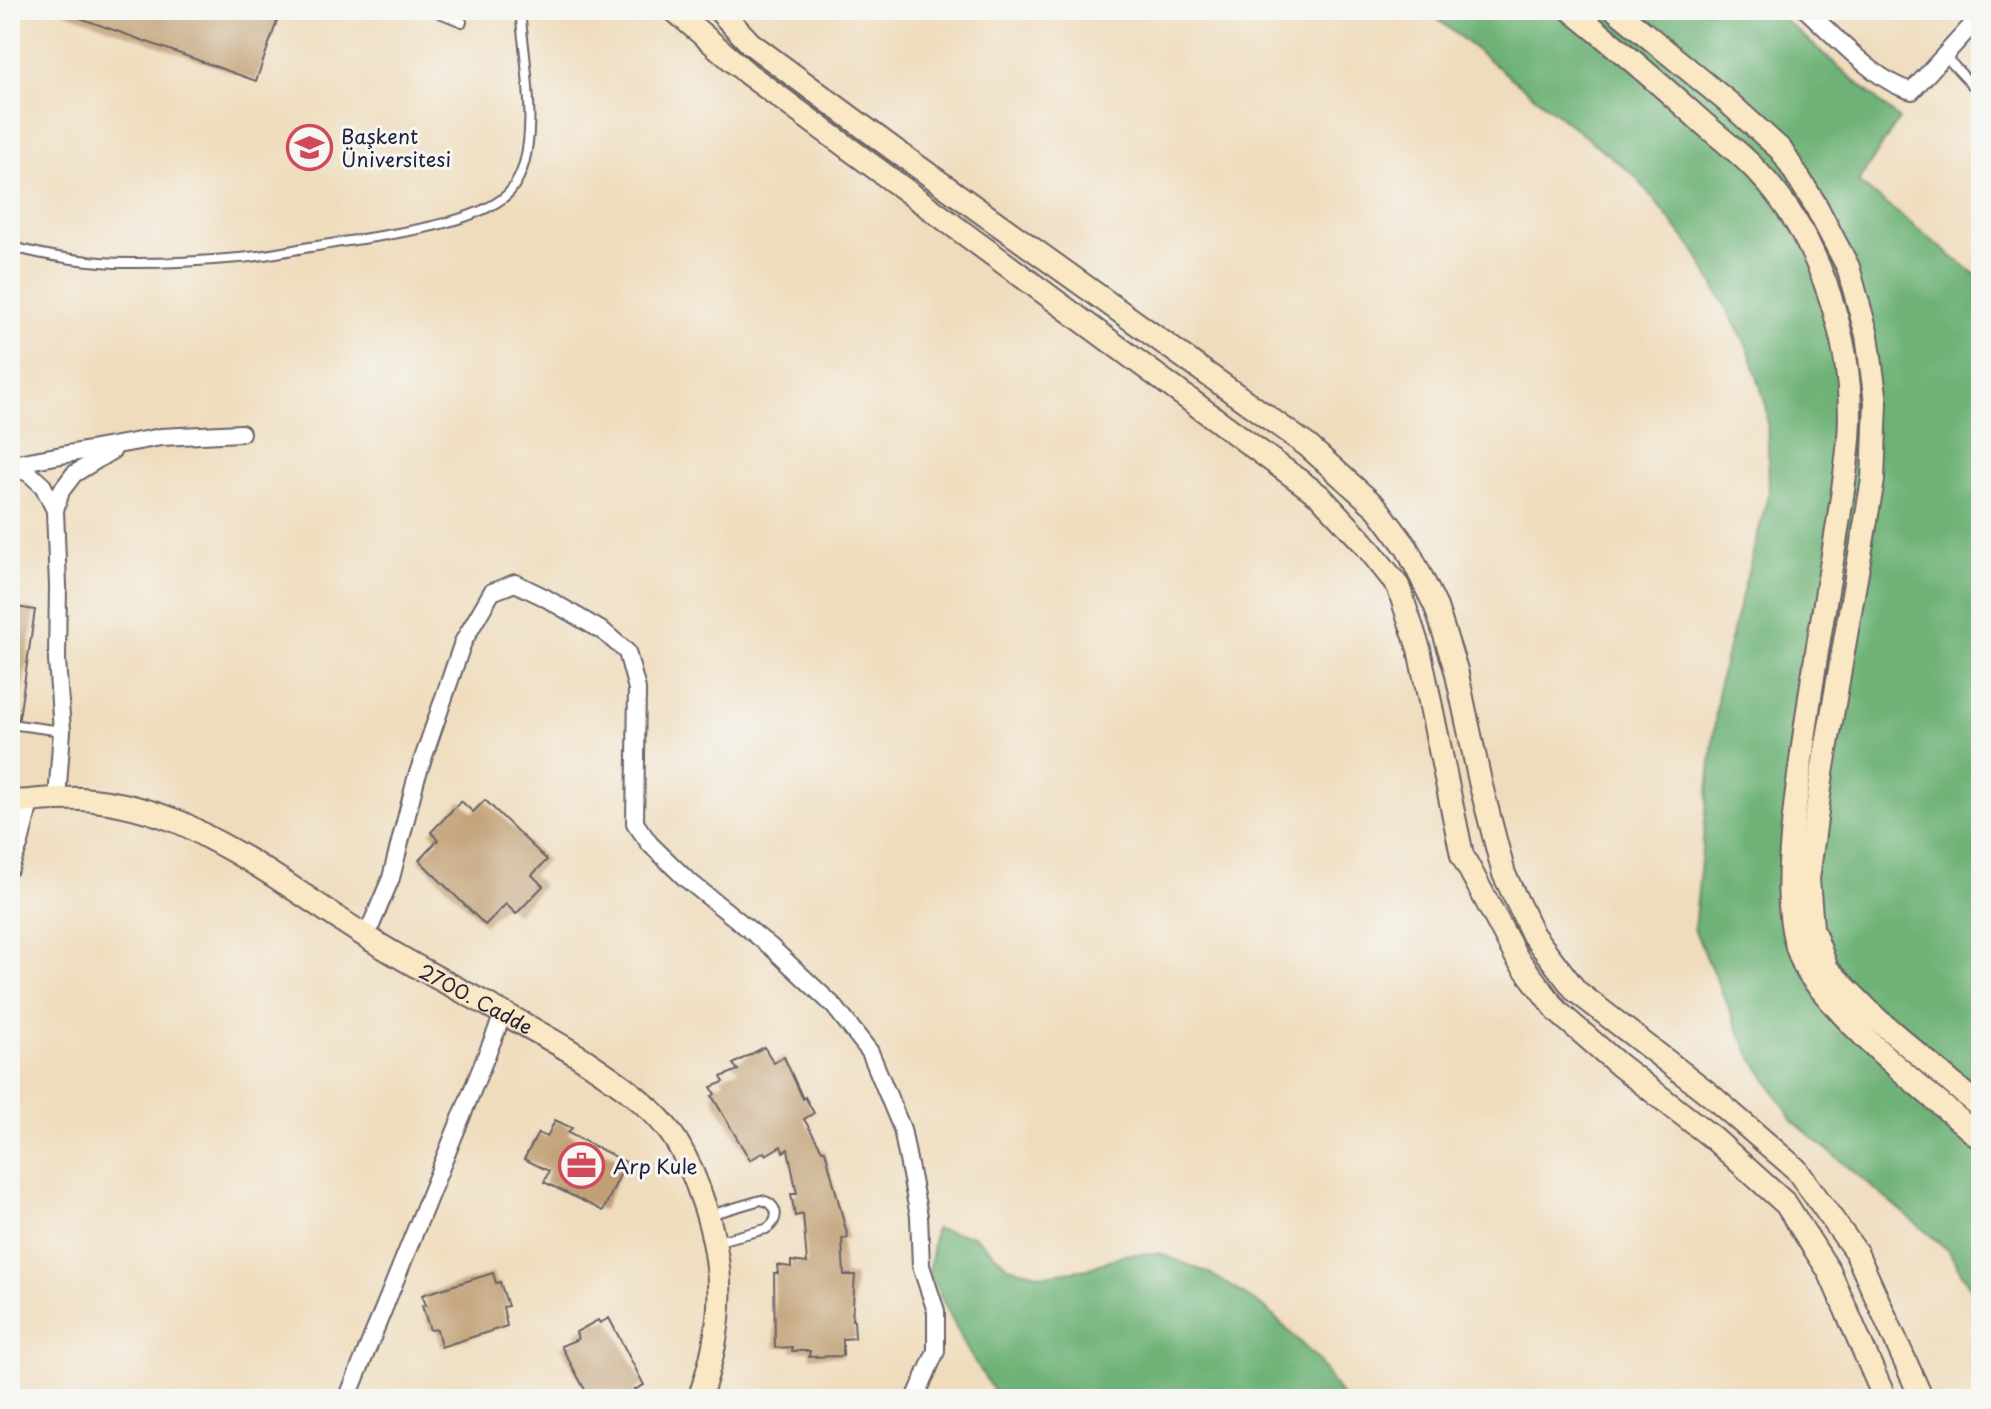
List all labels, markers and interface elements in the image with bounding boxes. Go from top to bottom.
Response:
place label: Başkent Üniversitesi [341,121,451,174]
school or university icon: Başkent Üniversitesi [286,123,334,171]
street label: 2700. Cadde [414,956,539,1041]
office icon: Arp Kule [558,1142,606,1190]
place label: Arp Kule [613,1151,697,1181]

